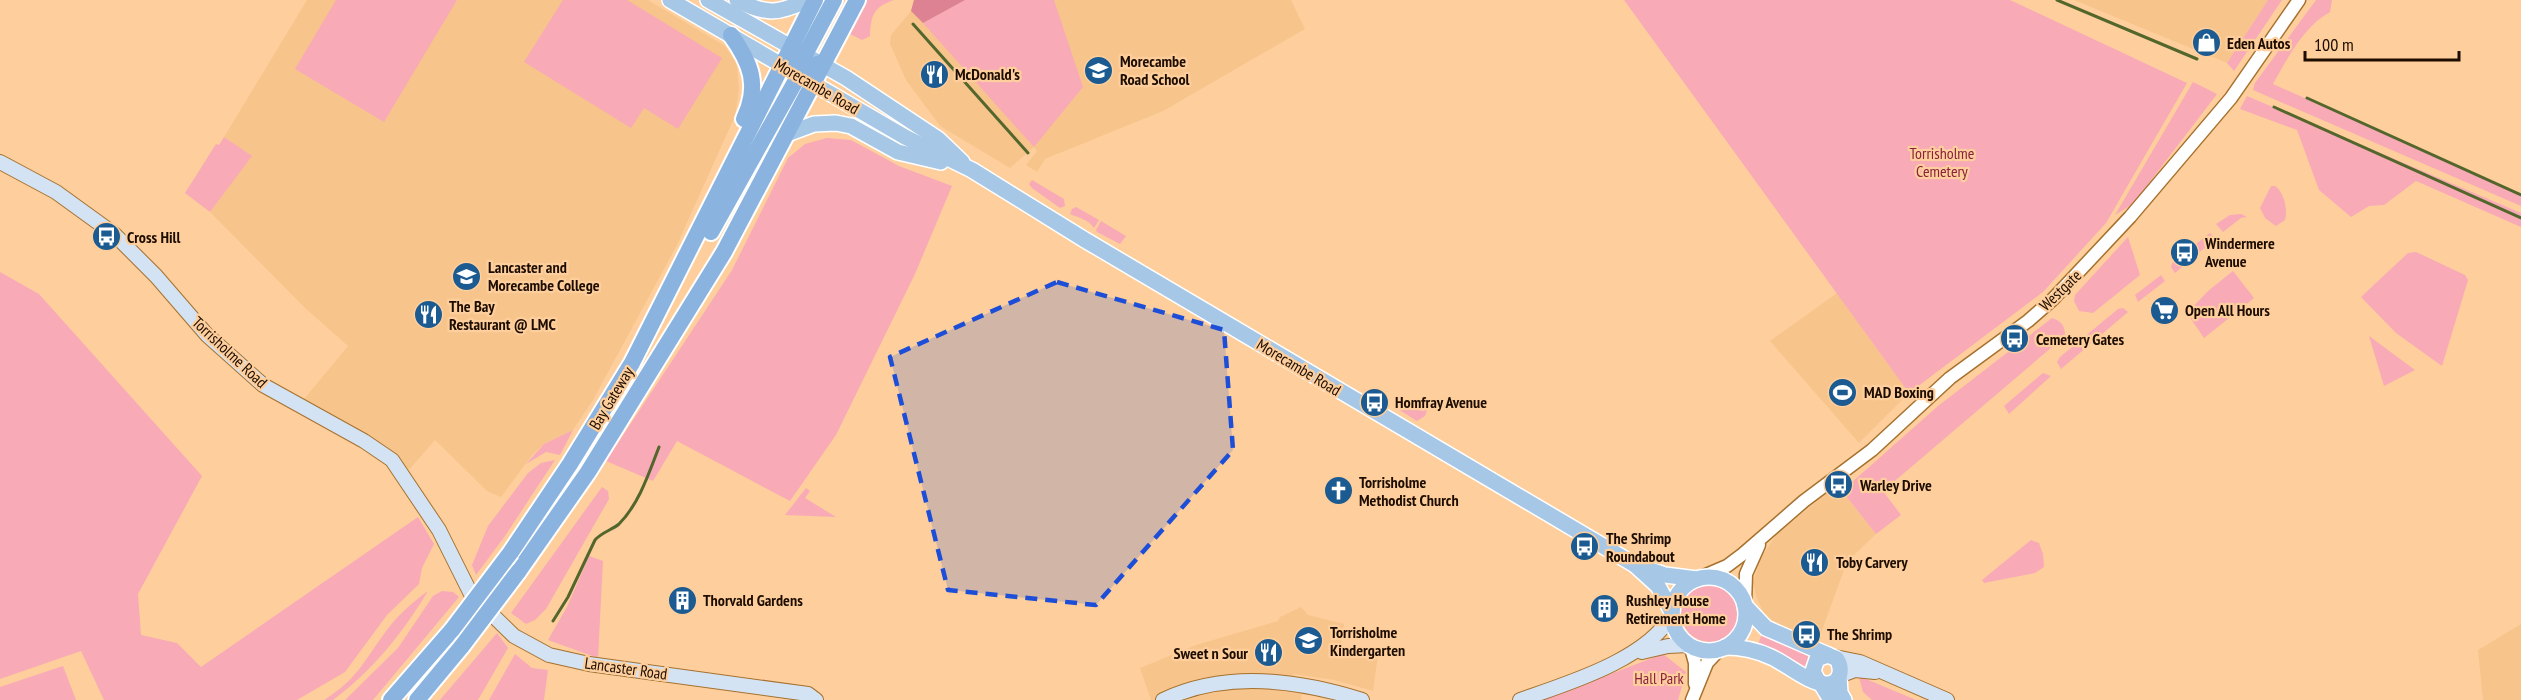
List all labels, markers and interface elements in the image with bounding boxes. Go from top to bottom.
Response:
scale bar [2305,24,2460,62]
shop icon: Eden Autos [2190,27,2222,59]
place label: Eden Autos [2227,33,2291,53]
text: 100 m [2314,33,2354,56]
place label: Morecambe Road School [1120,51,1190,89]
street label: Morecambe Road [771,54,863,118]
school or university icon: Morecambe Road School [1083,54,1115,86]
restaurant icon: McDonald's [918,58,950,90]
place label: McDonald's [955,64,1020,84]
park label: Torrisholme Cemetery [1910,143,1974,181]
bus stop icon: Cross Hill [90,221,122,253]
place label: Cross Hill [127,227,180,247]
place label: Windermere Avenue [2204,233,2275,271]
bus stop icon: Windermere Avenue [2168,236,2200,268]
place label: Lancaster and Morecambe College [488,257,600,295]
school or university icon: Lancaster and Morecambe College [451,260,483,292]
street label: Westgate [2035,265,2085,315]
supermarket icon: Open All Hours [2148,294,2180,326]
place label: The Bay Restaurant @ LMC [449,296,556,334]
restaurant icon: The Bay Restaurant @ LMC [412,299,444,331]
place label: Open All Hours [2185,300,2270,320]
street label: Torrisholme Road [188,312,272,392]
bus stop icon: Cemetery Gates [1999,323,2031,355]
place label: Cemetery Gates [2036,329,2124,349]
street label: Morecambe Road [1253,334,1345,400]
street label: Bay Gateway [584,363,638,433]
sports icon: MAD Boxing [1827,376,1859,408]
place label: MAD Boxing [1864,382,1934,402]
bus stop icon: Homfray Avenue [1358,386,1390,418]
place label: Homfray Avenue [1395,392,1487,412]
bus stop icon: Warley Drive [1823,469,1855,501]
place label: Torrisholme Methodist Church [1359,472,1459,510]
church icon: Torrisholme Methodist Church [1322,475,1354,507]
place label: Warley Drive [1859,475,1932,495]
place label: The Shrimp Roundabout [1606,528,1675,566]
bus stop icon: The Shrimp Roundabout [1569,531,1601,563]
restaurant icon: Toby Carvery [1799,546,1831,578]
place label: Toby Carvery [1836,552,1908,572]
building icon: Thorvald Gardens [666,584,698,616]
place label: Thorvald Gardens [703,590,803,610]
place label: Rushley House Retirement Home [1626,590,1726,628]
building icon: Rushley House Retirement Home [1589,593,1621,625]
bus stop icon: The Shrimp [1790,618,1822,650]
place label: Torrisholme Kindergarten [1330,622,1405,660]
place label: The Shrimp [1827,624,1892,644]
school or university icon: Torrisholme Kindergarten [1293,625,1325,657]
restaurant icon: Sweet n Sour [1253,637,1285,669]
place label: Sweet n Sour [1173,643,1248,663]
street label: Lancaster Road [583,652,669,684]
park label: Hall Park [1634,668,1685,688]

